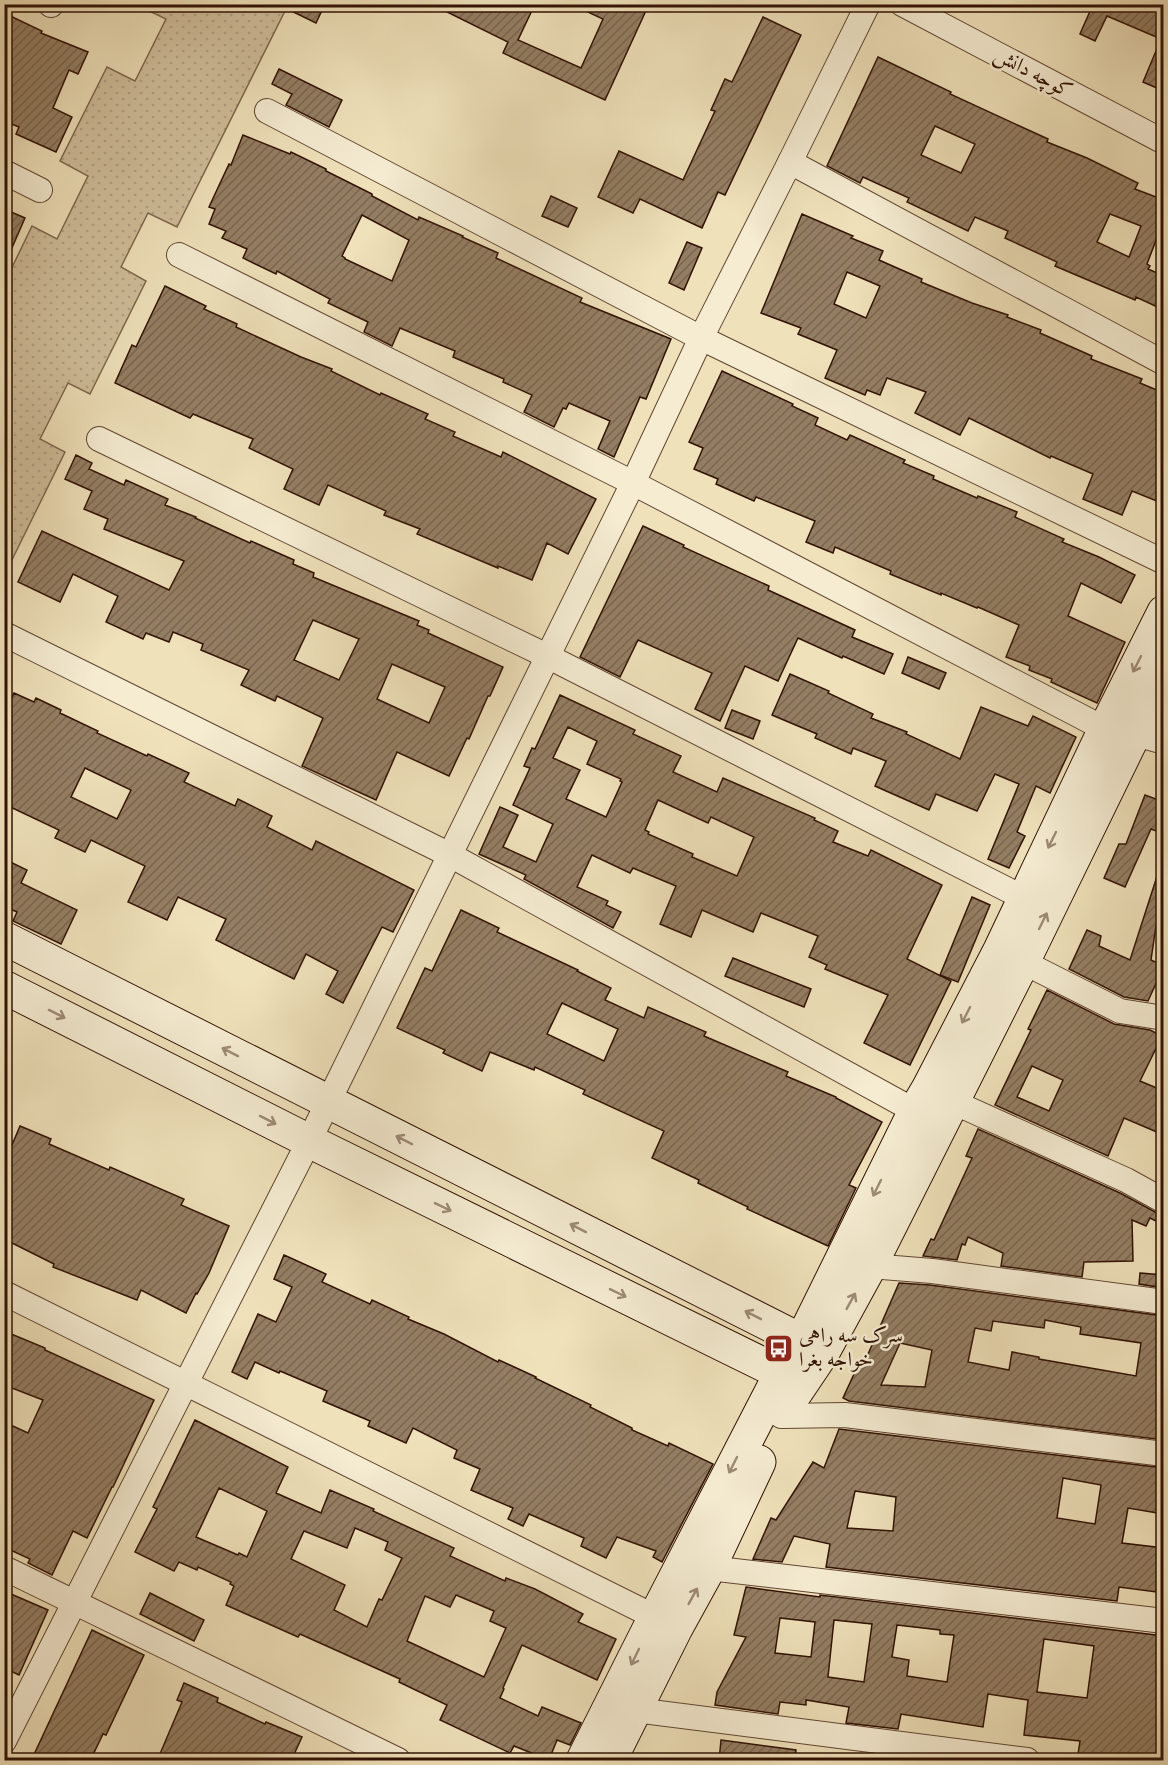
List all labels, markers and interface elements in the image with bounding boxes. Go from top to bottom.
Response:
street label: کوچه دانش [989,42,1077,104]
one-way arrow [1131,655,1143,673]
one-way arrow [1045,830,1057,848]
one-way arrow [1038,912,1050,930]
one-way arrow [960,1006,972,1024]
one-way arrow [47,1008,65,1020]
one-way arrow [221,1046,239,1058]
one-way arrow [259,1115,277,1126]
one-way arrow [396,1134,414,1146]
one-way arrow [871,1179,882,1197]
one-way arrow [434,1201,452,1213]
one-way arrow [570,1221,588,1233]
one-way arrow [609,1287,627,1299]
one-way arrow [845,1293,857,1310]
one-way arrow [744,1309,762,1321]
place label: سرک سه راهی خواجه بغرا [799,1323,903,1373]
bus stop icon: سرک سه راهی خواجه بغرا [762,1332,794,1364]
one-way arrow [727,1455,739,1473]
one-way arrow [687,1588,699,1605]
one-way arrow [629,1648,641,1665]

